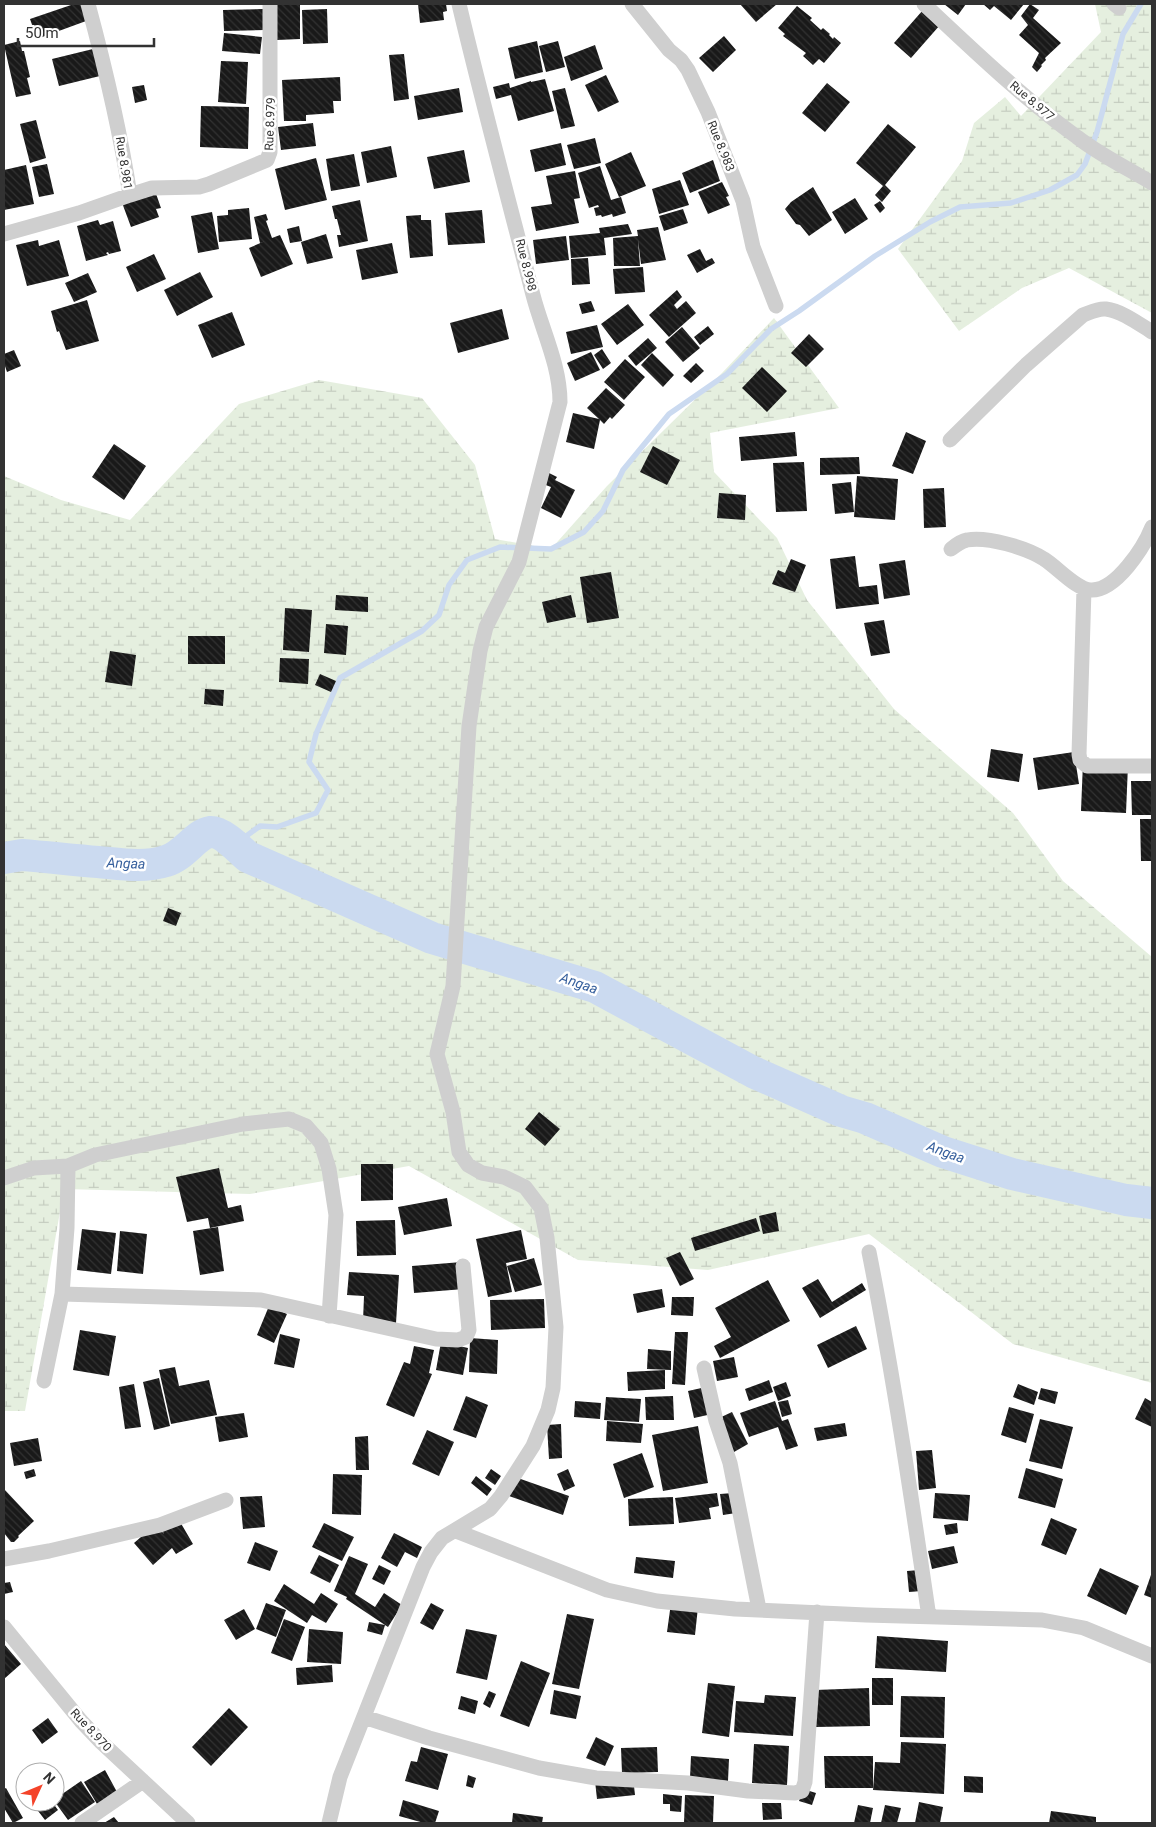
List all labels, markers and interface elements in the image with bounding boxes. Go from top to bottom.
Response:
scale bar [18,15,154,47]
text: 50 m [25,24,59,42]
street label: Rue 8.977 [1007,78,1057,124]
street label: Rue 8.979 [262,97,278,151]
street label: Rue 8.983 [704,119,738,173]
street label: Rue 8.981 [113,135,135,191]
street label: Rue 8.998 [513,237,539,293]
water label: Angaa [105,854,146,872]
water label: Angaa [557,969,600,997]
water label: Angaa [924,1138,967,1166]
street label: Rue 8.970 [68,1706,115,1755]
north arrow [15,1762,65,1812]
text: N [40,1769,59,1787]

